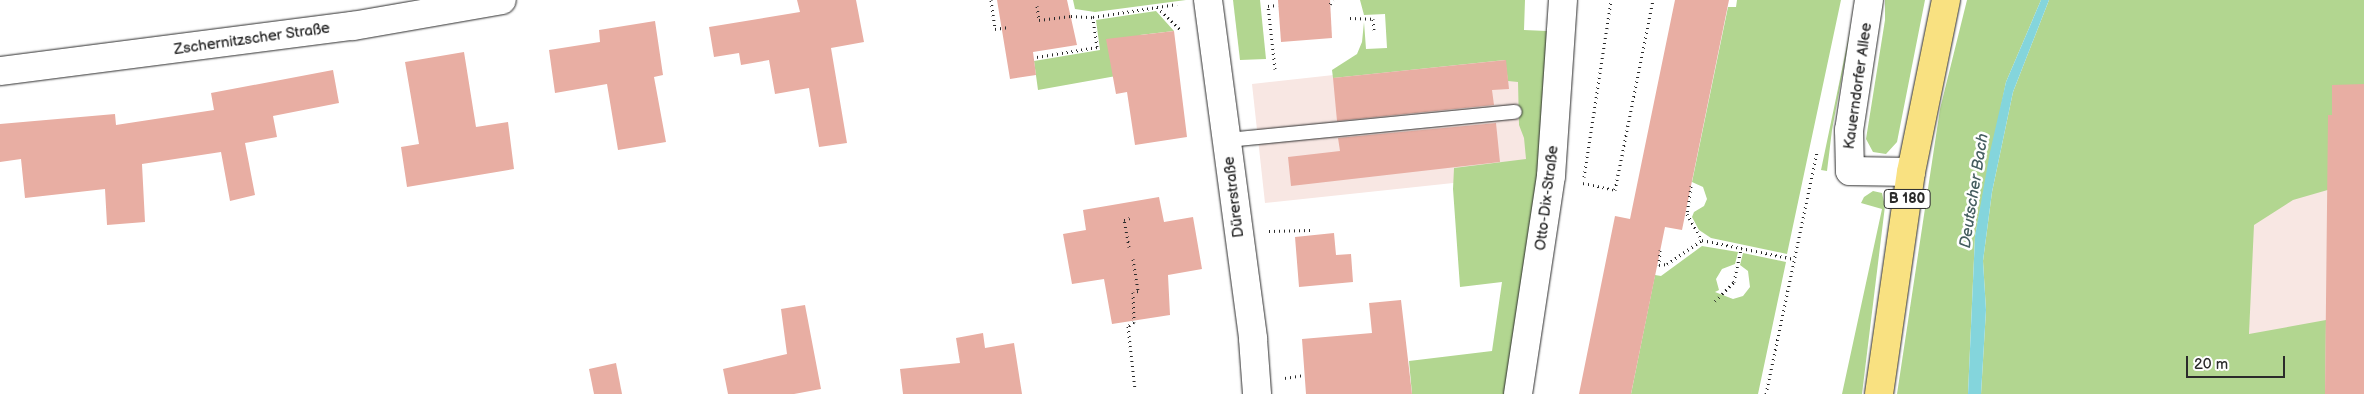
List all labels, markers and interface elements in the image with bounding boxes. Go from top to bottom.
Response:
street label: Zschernitzscher Straße [173,19,331,59]
street label: Kauerndorfer Allee [1840,22,1876,150]
water label: Deutscher Bach [1956,132,1994,250]
street label: Otto-Dix-Straße [1532,144,1562,252]
street label: Dürerstraße [1220,155,1248,239]
road number: B 180 [1883,188,1931,210]
scale bar [2189,346,2288,378]
text: 20 m [2194,355,2228,374]

